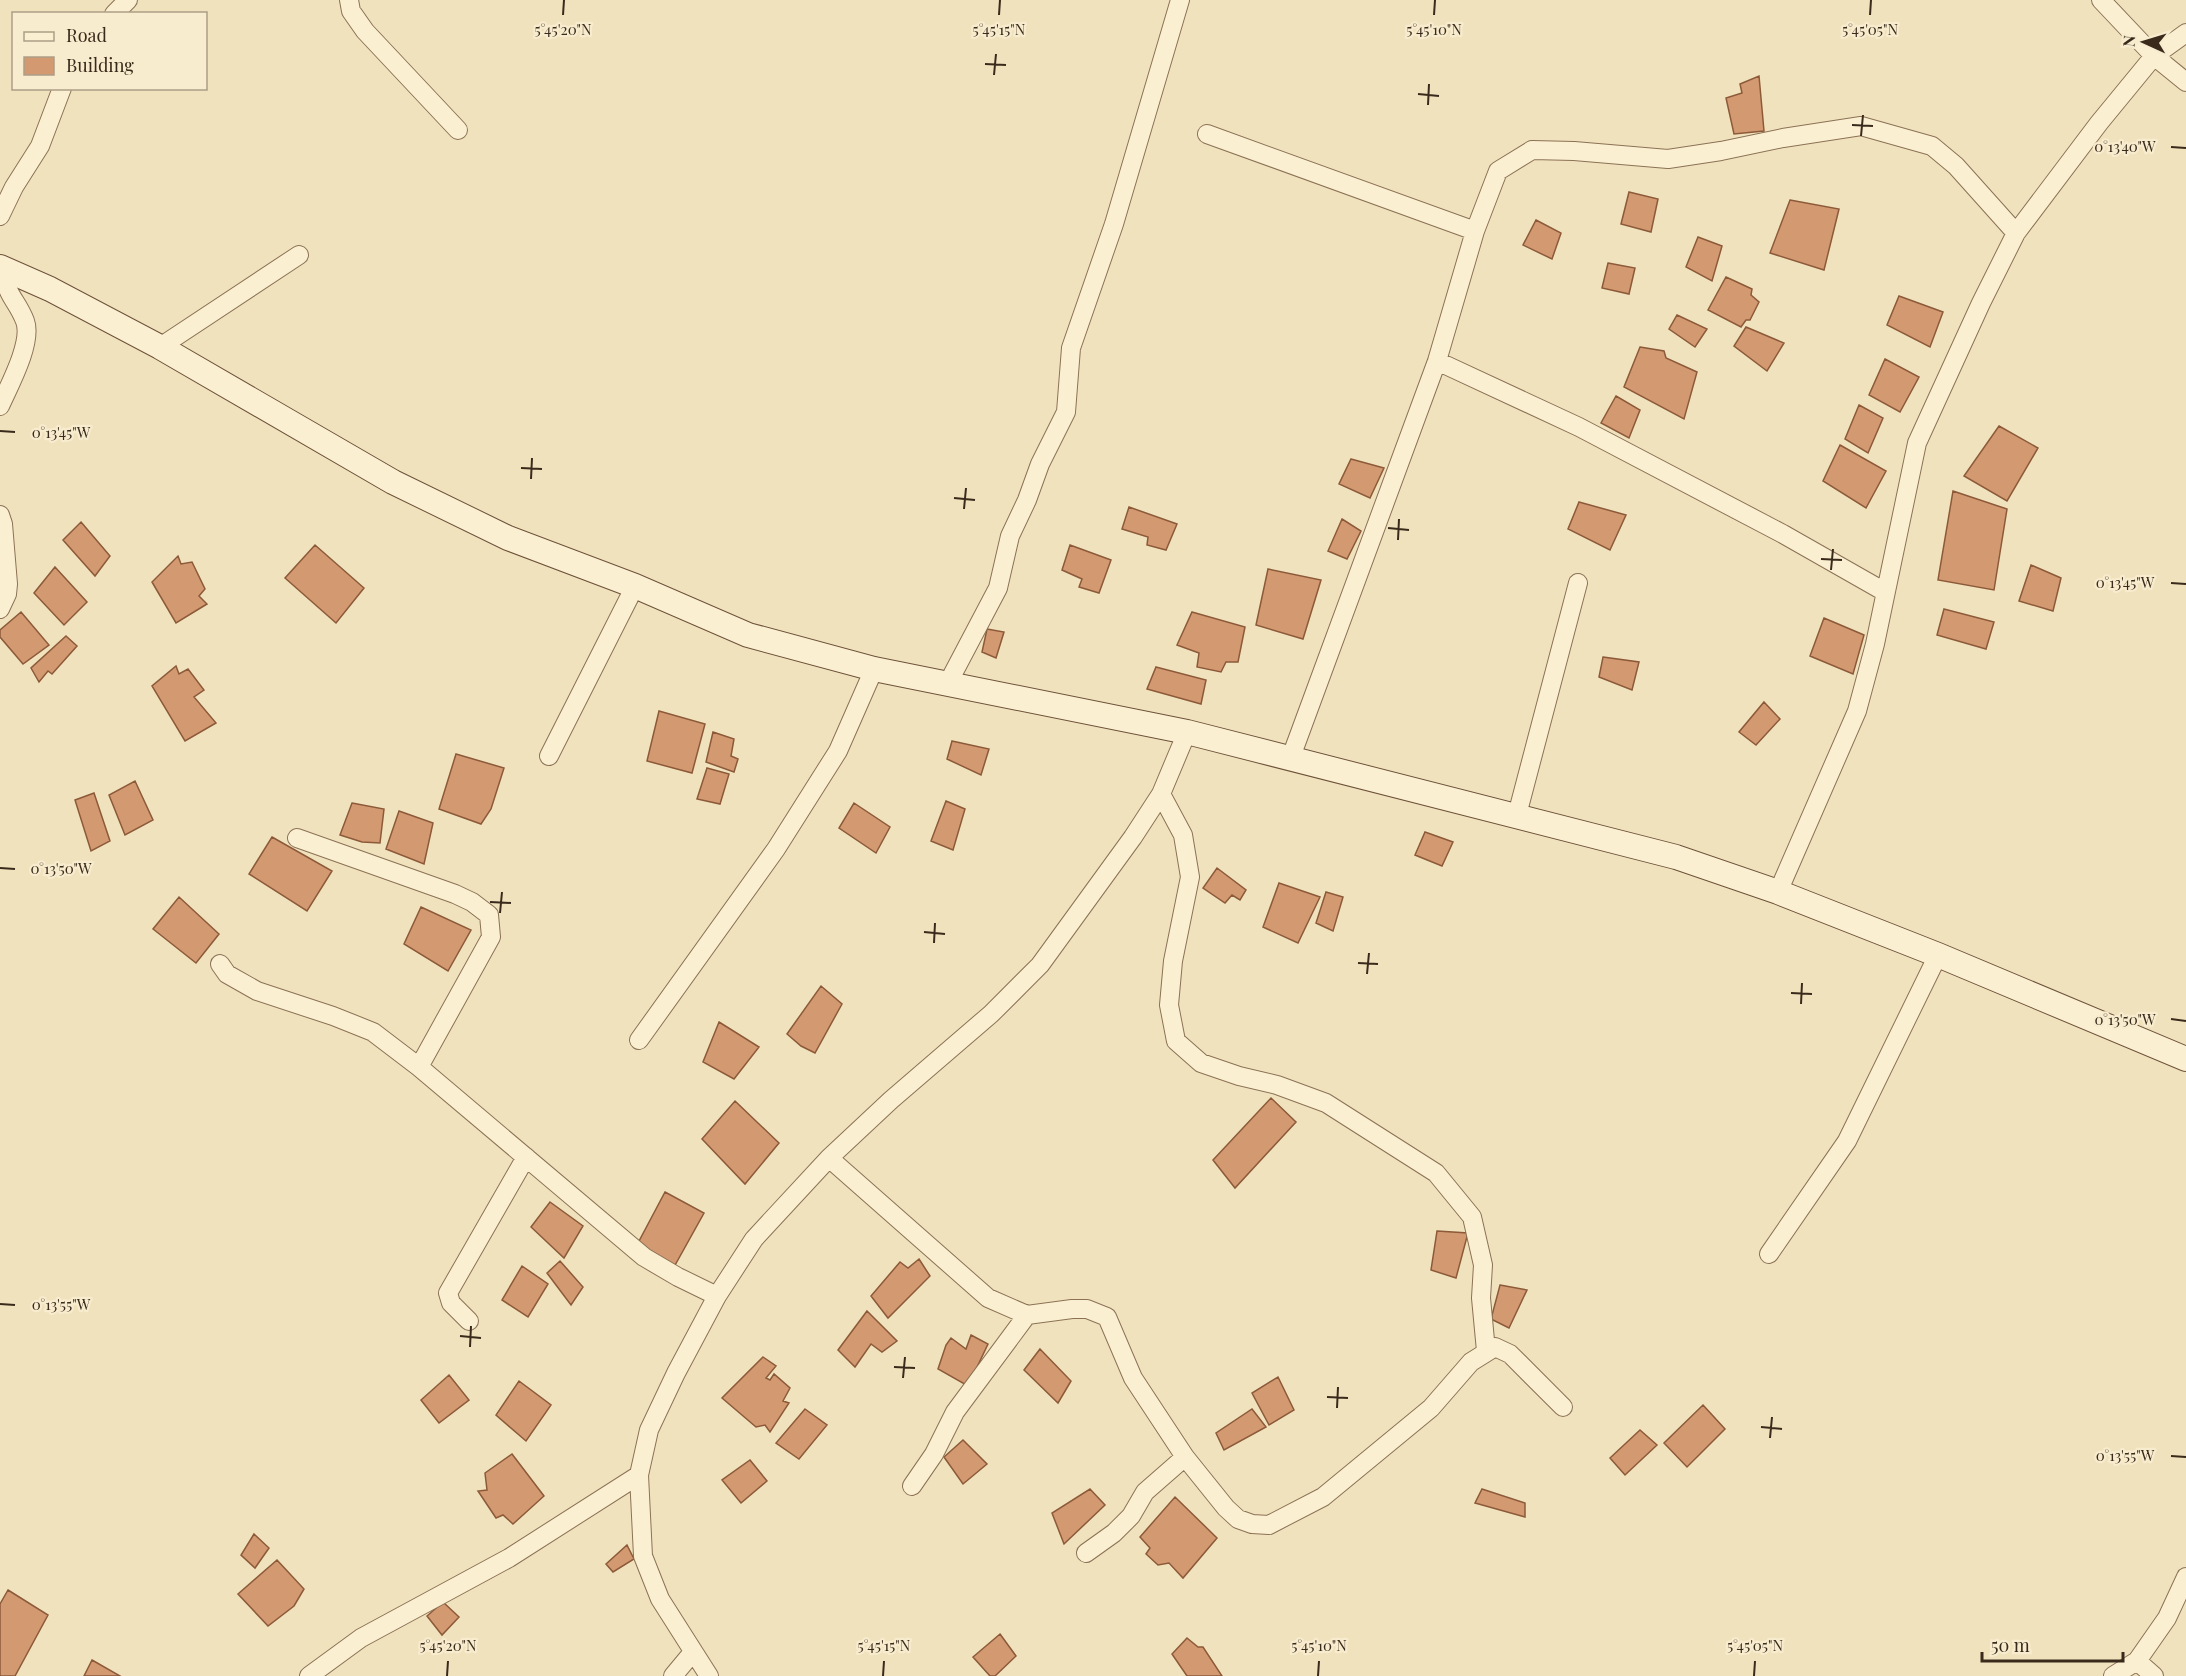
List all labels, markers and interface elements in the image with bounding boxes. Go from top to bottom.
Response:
legend [12,12,207,90]
north arrow [2114,12,2174,72]
text: 5°45'20"N [534,19,592,39]
text: 5°45'15"N [973,19,1026,39]
text: 5°45'10"N [1406,19,1462,39]
text: 5°45'05"N [1842,19,1899,39]
text: Road [66,23,107,47]
text: N [2118,34,2139,47]
text: Building [66,53,134,77]
text: 0°13'40"W [2094,136,2156,156]
text: 0°13'45"W [32,422,91,442]
text: 0°13'45"W [2096,572,2155,592]
text: 0°13'50"W [30,858,92,878]
text: 0°13'50"W [2094,1009,2156,1029]
text: 0°13'55"W [32,1294,91,1314]
text: 0°13'55"W [2096,1445,2155,1465]
scale bar [1982,1625,2123,1663]
text: 50 m [1991,1633,2030,1657]
text: 5°45'20"N [419,1635,477,1655]
text: 5°45'15"N [858,1635,911,1655]
text: 5°45'10"N [1291,1635,1347,1655]
text: 5°45'05"N [1727,1635,1784,1655]

